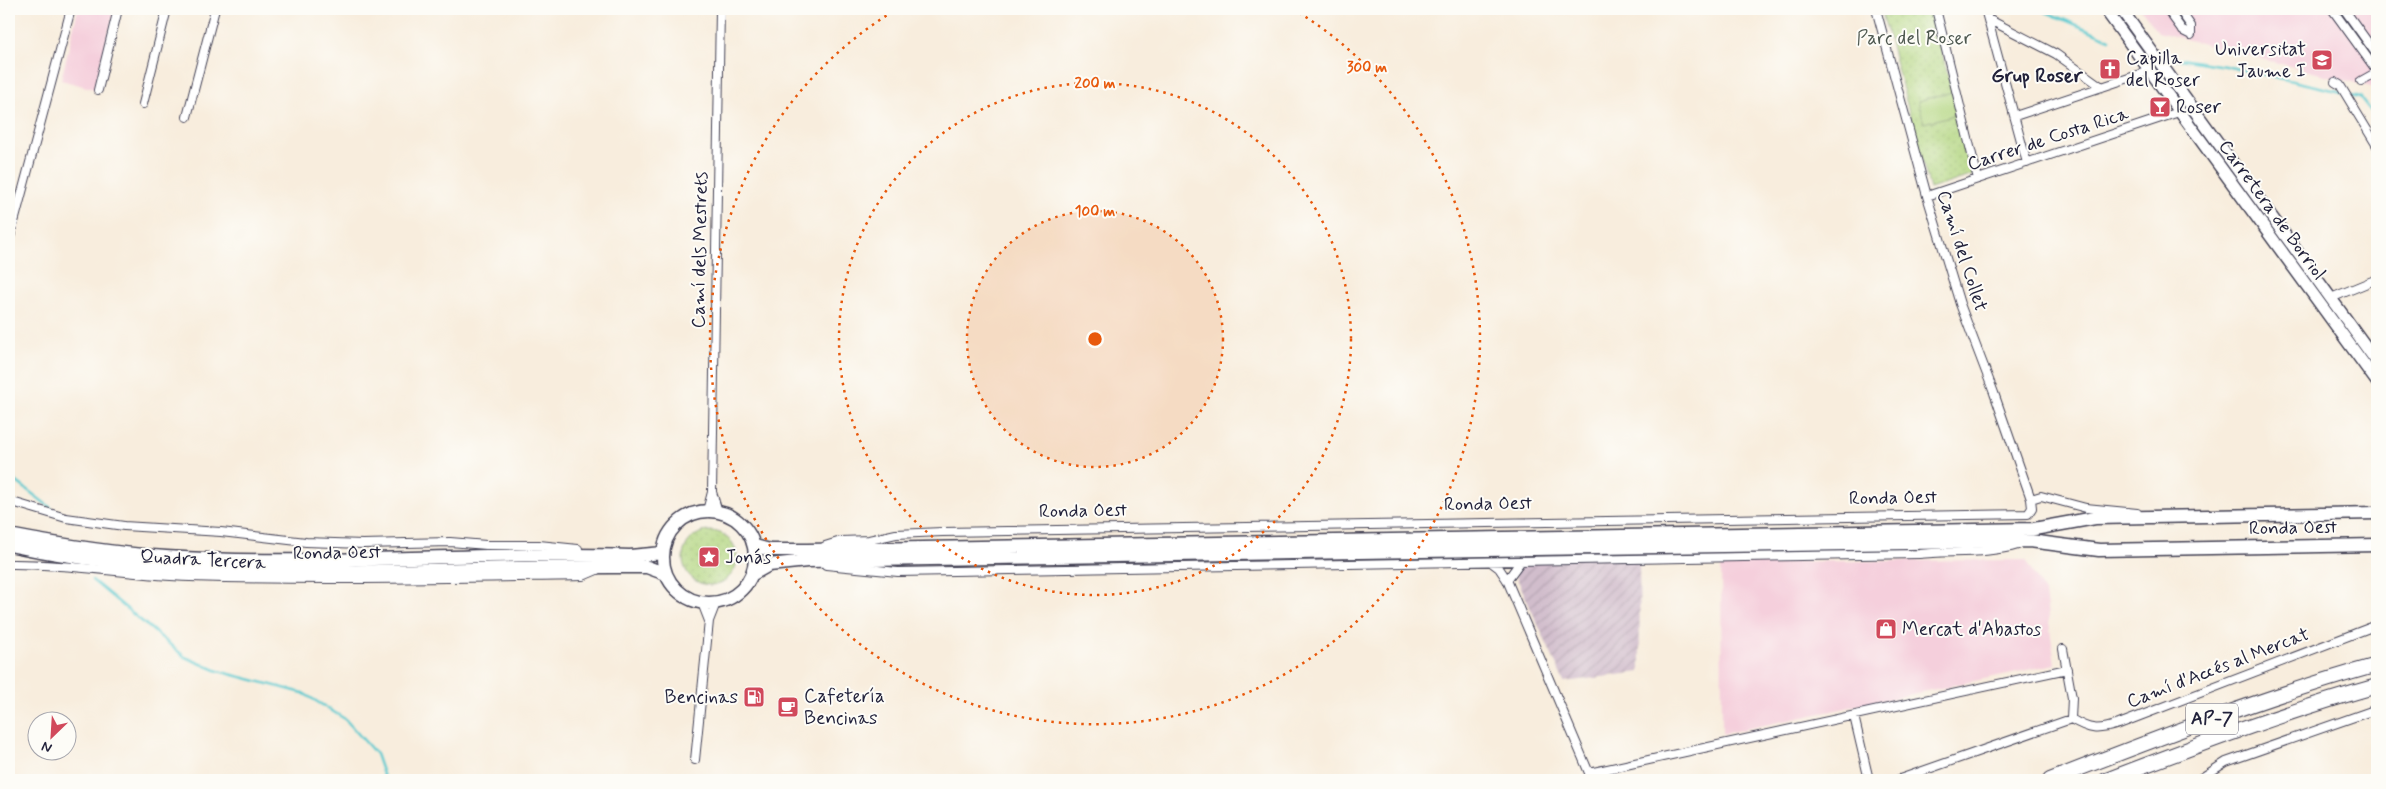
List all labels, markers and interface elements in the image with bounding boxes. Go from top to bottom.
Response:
park label: Parc del Roser [1857,26,1972,51]
place label: Universitat Jaume I [2215,37,2306,84]
place label: Capilla del Roser [2126,46,2200,93]
school or university icon: Universitat Jaume I [2310,48,2334,72]
church icon: Capilla del Roser [2098,57,2122,81]
text: 300 m [1347,58,1387,78]
district label: Grup Roser [1991,63,2083,90]
text: 200 m [1075,74,1116,94]
bar icon: Roser [2148,95,2172,119]
place label: Roser [2176,95,2221,120]
street label: Carrer de Costa Rica [1964,101,2132,177]
street label: Carretera de Borriol [2213,135,2331,285]
street label: Camí dels Mestrets [686,171,714,329]
street label: Camí del Collet [1931,187,1993,315]
text: 100 m [1075,202,1115,222]
centre of rings [1086,330,1104,348]
street label: Ronda Oest [1849,485,1937,511]
street label: Ronda Oest [1444,491,1532,517]
street label: Ronda Oest [1039,498,1127,524]
street label: Ronda Oest [2249,515,2337,541]
street label: Ronda Oest [293,540,381,566]
street label: Quadra Tercera [139,544,267,576]
place icon: Jonás [697,545,721,569]
place label: Jonás [725,545,772,570]
shop icon: Mercat d'Abastos [1874,617,1898,641]
place label: Mercat d'Abastos [1902,617,2042,642]
street label: Camí d'Accés al Mercat [2123,622,2313,714]
place label: Cafetería Bencinas [804,684,885,731]
place label: Bencinas [665,685,738,710]
fuel station icon: Bencinas [742,685,766,709]
cafe icon: Cafetería Bencinas [776,695,800,719]
road number: AP-7 [2186,704,2238,734]
north arrow [28,712,78,762]
text: N [39,737,55,757]

